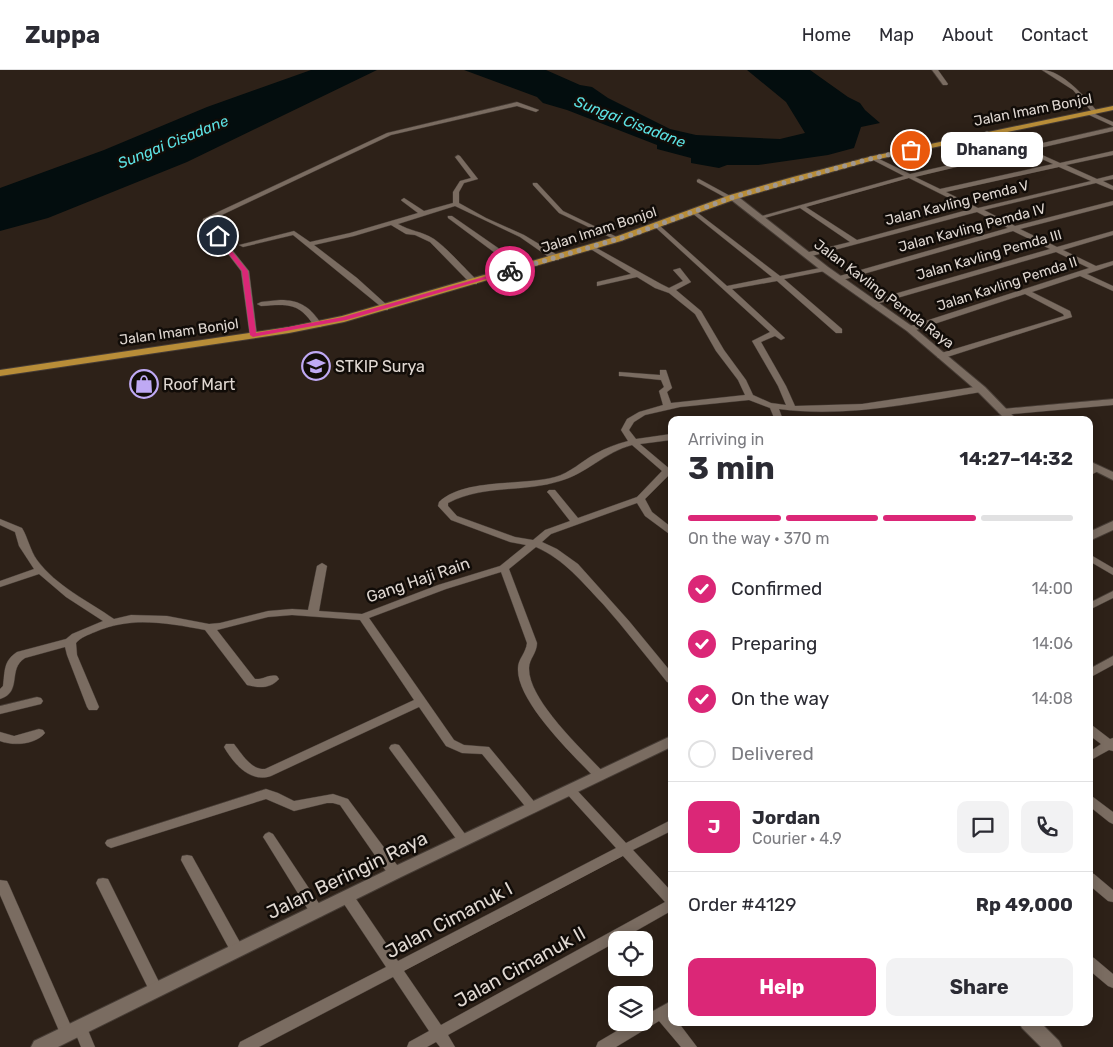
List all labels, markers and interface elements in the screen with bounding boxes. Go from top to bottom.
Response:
text: Zuppa [25,21,100,49]
text: Home [802,24,851,46]
text: Map [879,24,914,46]
text: About [942,24,993,46]
text: Contact [1021,24,1088,46]
street label: Jalan Imam Bonjol [972,90,1094,130]
water label: Sungai Cisadane [572,92,689,152]
water label: Sungai Cisadane [115,111,232,172]
pin [890,129,932,171]
callout: Dhanang [941,132,1044,168]
icon: bag [897,136,925,164]
text: Dhanang [956,140,1028,159]
street label: Jalan Kavling Pemda V [883,177,1031,229]
street label: Jalan Kavling Pemda IV [896,200,1048,256]
street label: Jalan Imam Bonjol [539,203,659,257]
pin [197,215,239,257]
icon: home [204,222,232,250]
street label: Jalan Kavling Pemda III [914,226,1064,284]
street label: Jalan Kavling Pemda Raya [811,236,957,352]
courier [485,246,535,296]
street label: Jalan Kavling Pemda II [935,253,1079,315]
icon: bike [496,257,524,285]
street label: Jalan Imam Bonjol [118,315,240,349]
school or university icon: STKIP Surya [301,351,331,381]
place label: STKIP Surya [335,357,425,376]
shop icon: Roof Mart [129,369,159,399]
place label: Roof Mart [163,375,235,394]
text: Arriving in [688,430,764,449]
text: 14:27–14:32 [959,447,1073,470]
text: 3 min [688,449,775,487]
text: On the way · 370 m [688,529,830,548]
street label: Gang Haji Rain [364,553,472,607]
icon: check [688,575,716,603]
text: Confirmed [731,577,822,600]
text: 14:00 [1032,579,1073,598]
icon: check [688,630,716,658]
text: Preparing [731,632,817,655]
text: 14:06 [1032,634,1073,653]
icon: check [688,685,716,713]
text: On the way [731,687,829,710]
text: 14:08 [1032,689,1073,708]
text: Delivered [731,742,814,765]
button: chat [957,801,1009,853]
button: phone [1021,801,1073,853]
text: Jordan [752,806,820,829]
text: J [708,815,720,838]
street label: Jalan Beringin Raya [263,826,431,924]
text: Courier · 4.9 [752,829,842,848]
street label: Jalan Cimanuk I [381,877,517,963]
text: Order #4129 [688,893,796,916]
text: Rp 49,000 [976,893,1073,916]
street label: Jalan Cimanuk II [451,922,589,1012]
map controls [608,931,653,1031]
button: locate [608,931,653,976]
button: Help [688,958,876,1016]
button: Share [886,958,1073,1016]
button: layers [608,986,653,1031]

